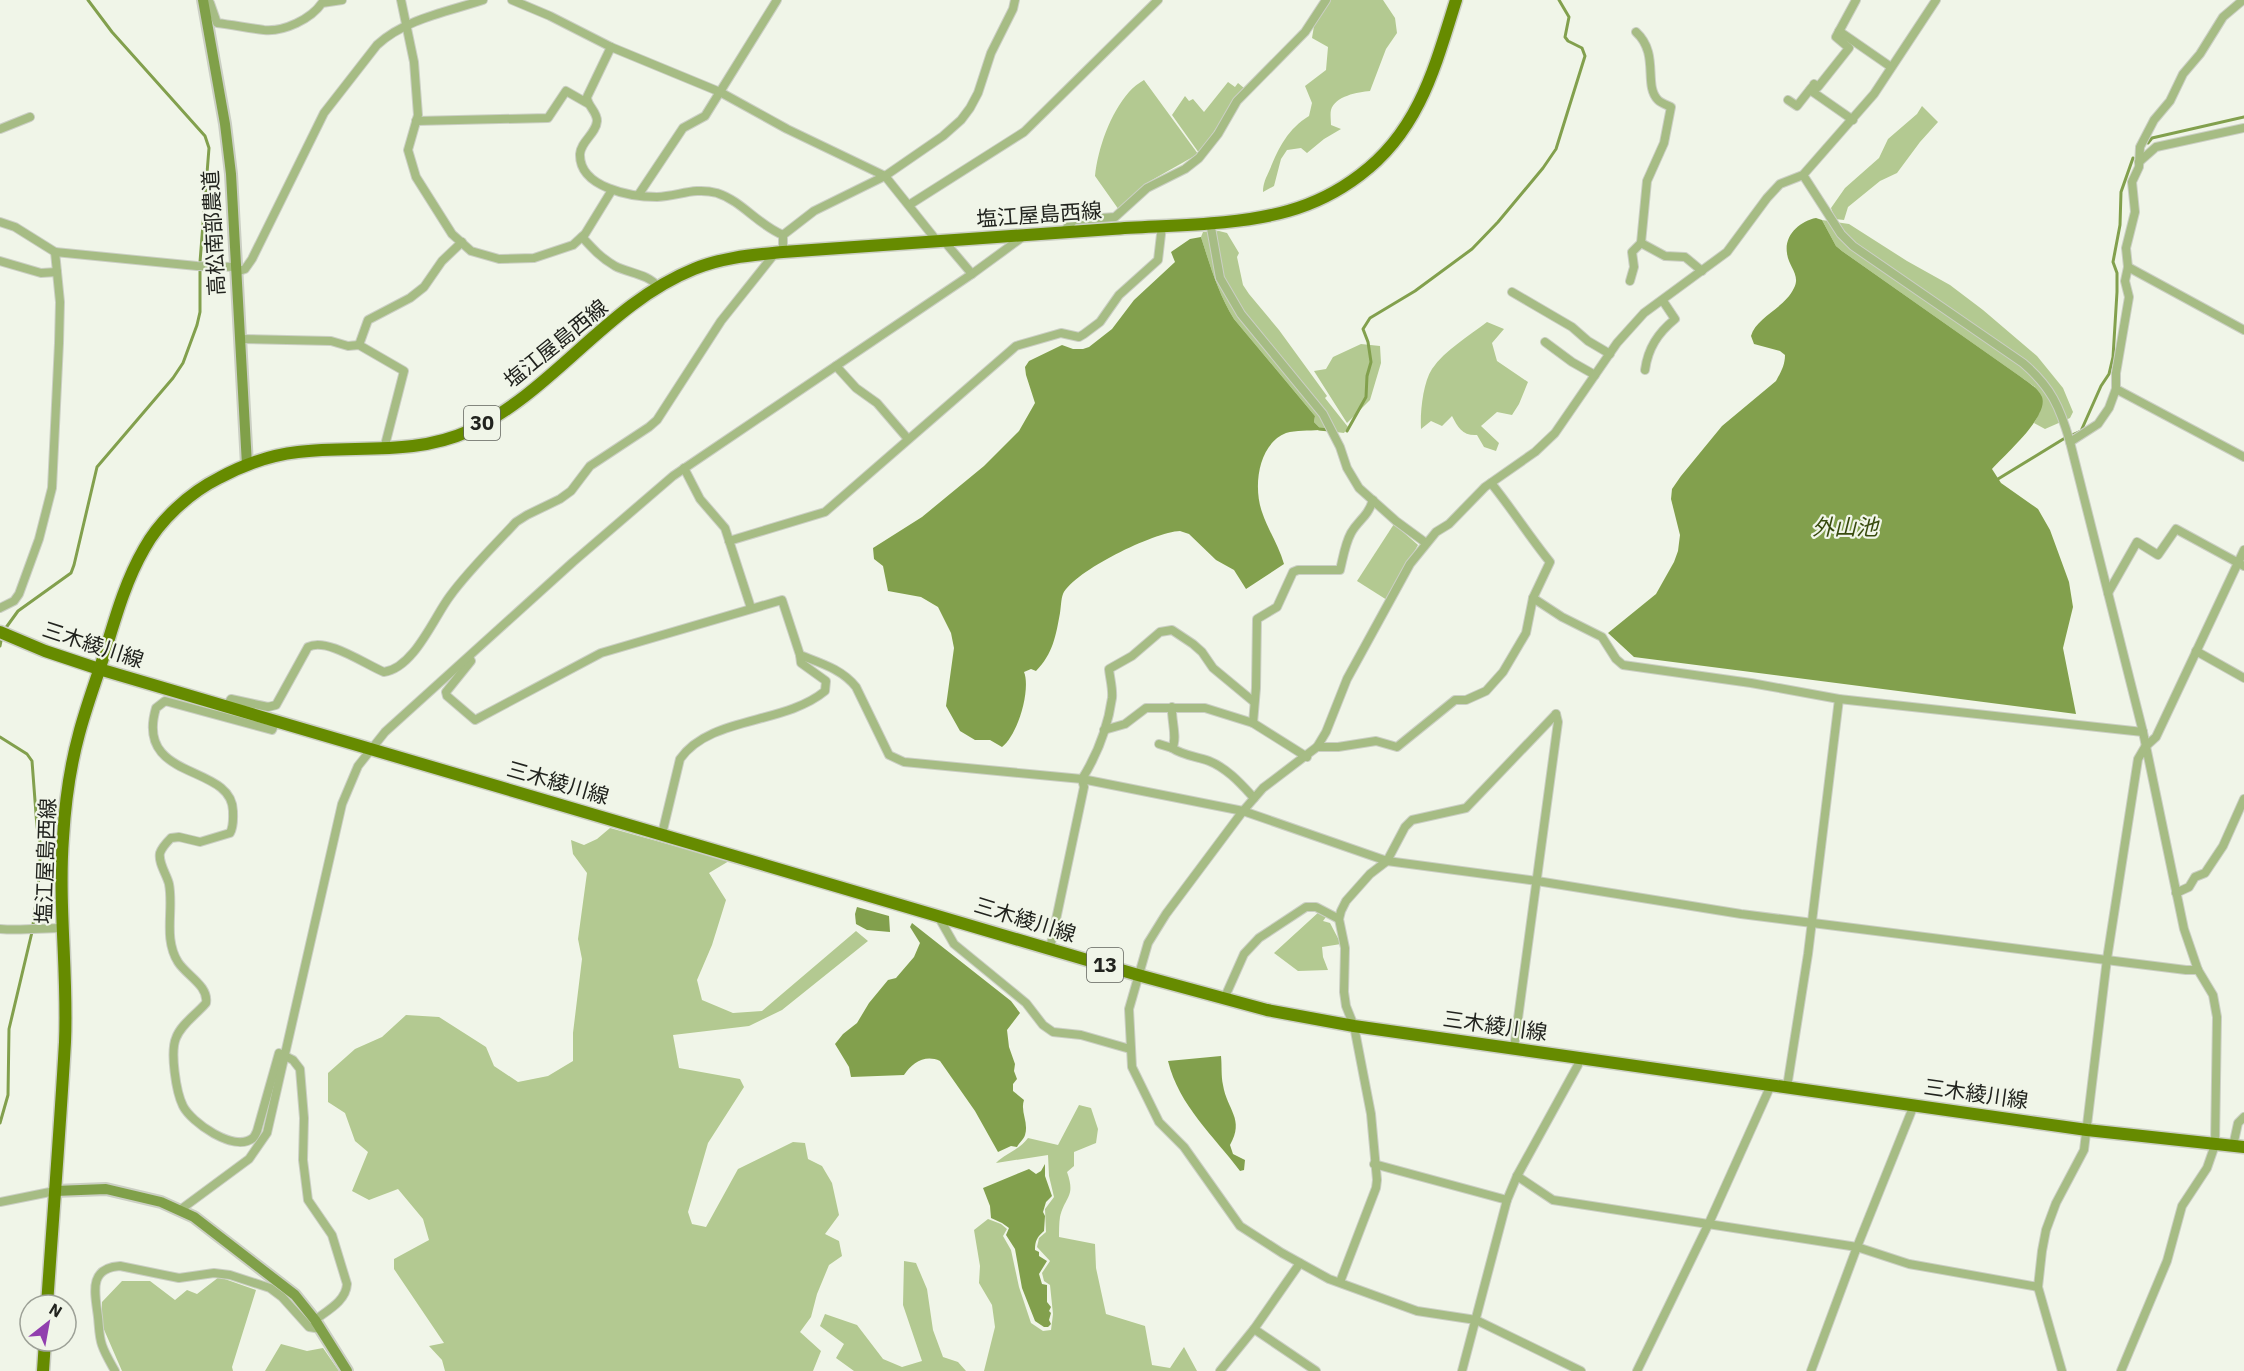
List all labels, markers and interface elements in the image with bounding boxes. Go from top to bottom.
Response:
street label: 高松南部農道 [196,169,230,297]
street label: 塩江屋島西線 [975,196,1103,232]
street label: 塩江屋島西線 [498,293,613,394]
road number: 30 [464,406,500,440]
water label: 外山池 [1812,512,1880,541]
street label: 三木綾川線 [39,615,148,674]
street label: 三木綾川線 [504,754,613,810]
street label: 塩江屋島西線 [29,798,61,924]
street label: 三木綾川線 [971,890,1080,948]
road number: 13 [1087,948,1123,982]
street label: 三木綾川線 [1441,1004,1549,1046]
street label: 三木綾川線 [1922,1072,2030,1114]
north arrow [18,1293,78,1353]
text: N [46,1299,66,1322]

